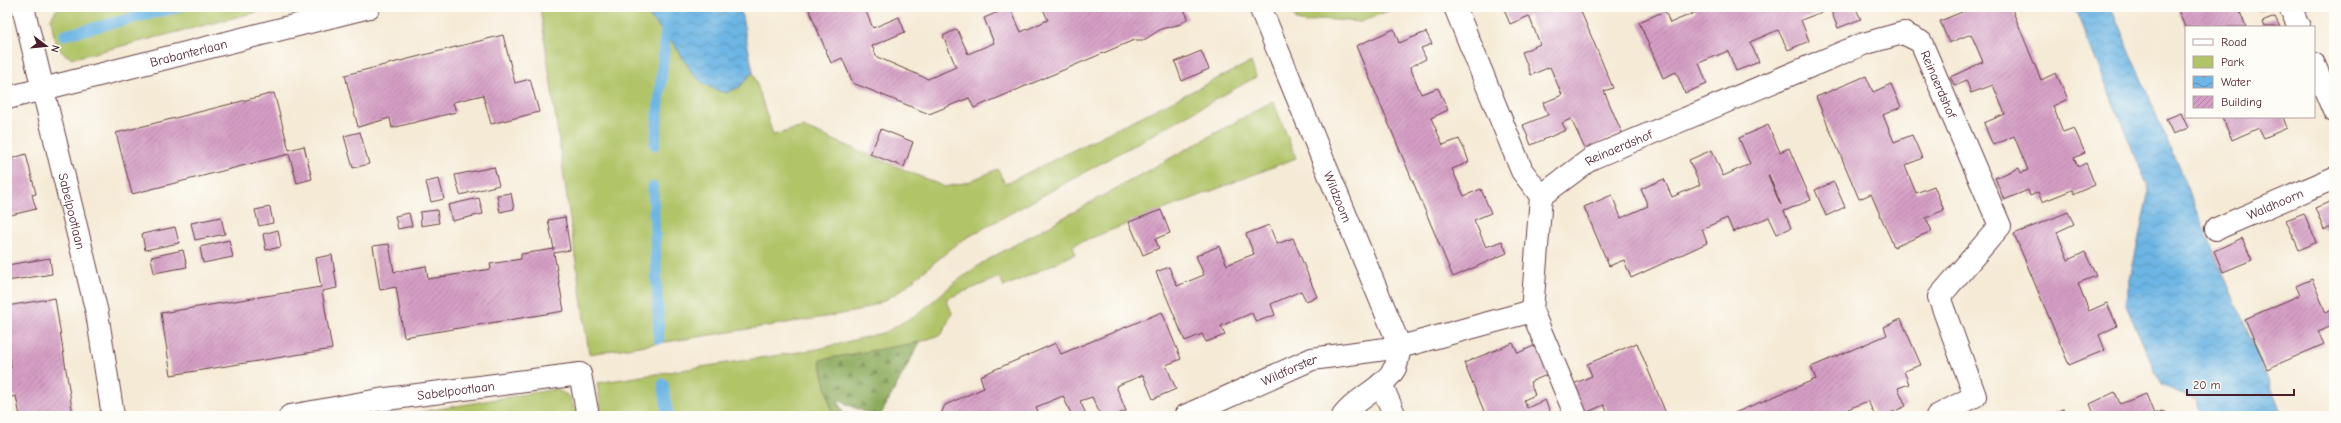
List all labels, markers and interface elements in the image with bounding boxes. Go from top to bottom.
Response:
north arrow [26,26,66,66]
legend [2185,26,2315,118]
street label: Brabanterlaan [148,35,229,69]
text: Road [2221,35,2247,49]
text: N [48,43,62,54]
street label: Reinaerdshof [1918,48,1961,121]
text: Park [2221,55,2244,69]
text: Water [2221,75,2251,89]
text: Building [2221,95,2262,109]
street label: Reinaerdshof [1581,126,1656,169]
street label: Wildzoom [1321,169,1355,224]
street label: Sabelpootlaan [56,171,89,251]
street label: Waldhoorn [2244,185,2305,222]
street label: Wildforster [1259,351,1319,388]
scale bar [2187,371,2294,397]
street label: Sabelpootlaan [416,378,496,402]
text: 20 m [2193,378,2221,392]

